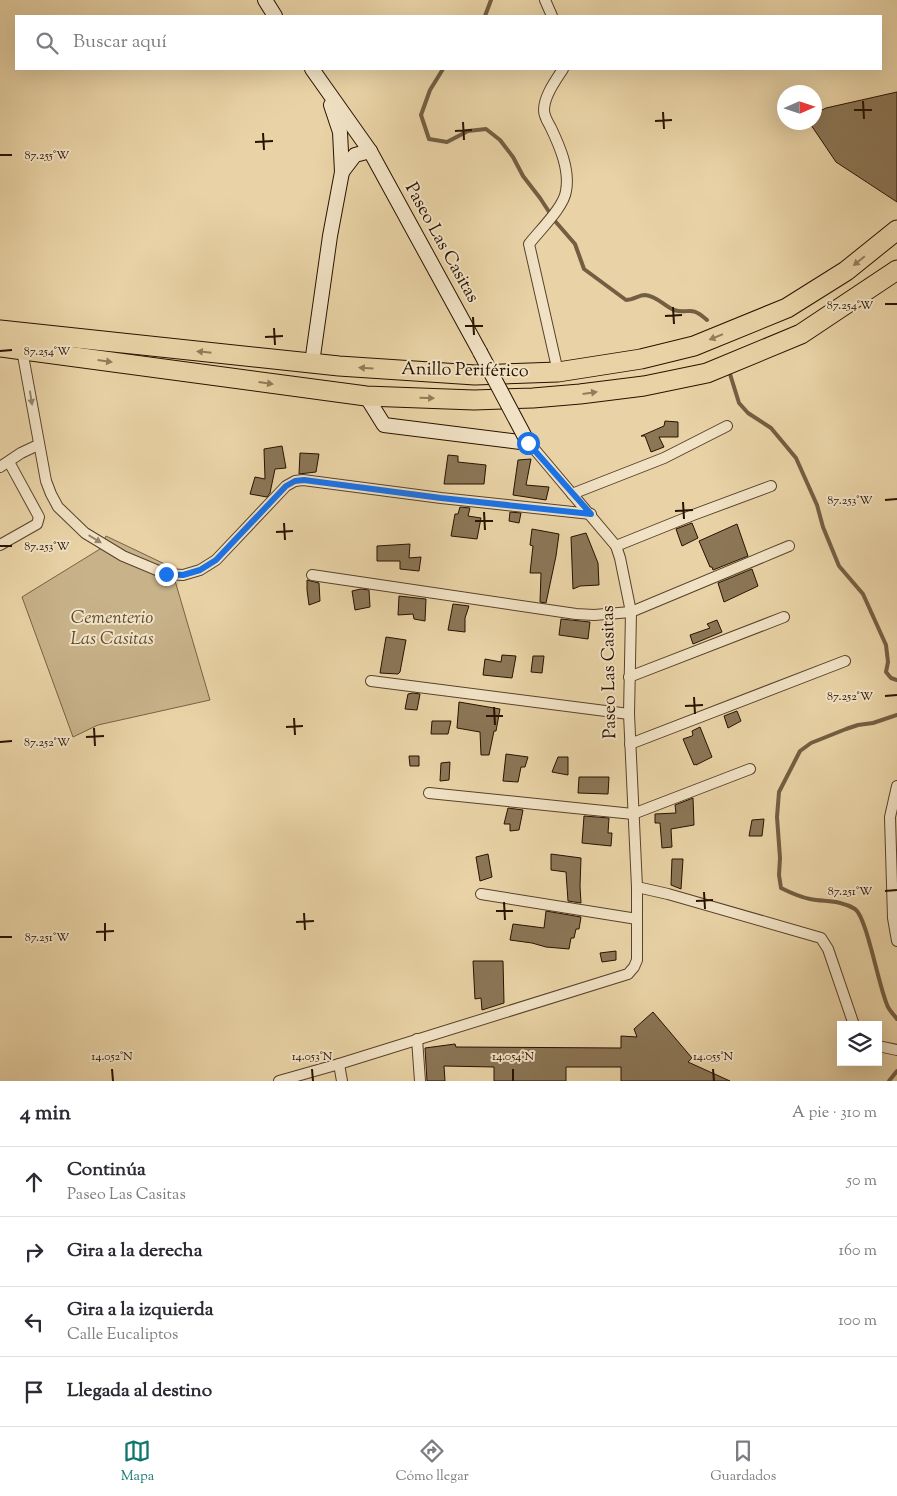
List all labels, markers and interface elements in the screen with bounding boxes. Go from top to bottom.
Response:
search box [15,15,882,70]
icon: search [33,29,61,57]
text: Buscar aquí [73,29,167,56]
north arrow [777,85,822,130]
text: 87.255°W [25,147,70,165]
street label: Paseo Las Casitas [397,178,485,308]
one-way arrow [853,255,866,266]
text: 87.254°W [827,297,874,315]
one-way arrow [709,333,723,341]
text: 87.254°W [24,343,71,361]
one-way arrow [196,348,212,356]
one-way arrow [97,357,113,365]
street label: Anillo Periférico [401,357,529,385]
one-way arrow [358,363,374,371]
one-way arrow [258,379,274,387]
one-way arrow [582,389,598,397]
one-way arrow [27,390,35,406]
one-way arrow [420,395,436,403]
route start [517,432,540,455]
text: 87.253°W [827,492,873,510]
one-way arrow [88,535,101,544]
text: 87.253°W [24,538,70,556]
route end [155,563,178,586]
street label: Paseo Las Casitas [596,605,624,739]
park label: Cementerio Las Casitas [70,606,154,653]
text: 87.252°W [827,688,874,706]
text: 87.252°W [24,734,71,752]
text: 87.251°W [828,883,873,901]
text: 87.251°W [25,929,70,947]
map controls [837,1021,882,1066]
button: layers [837,1021,882,1066]
text: 14.052°N [91,1048,133,1066]
text: 14.053°N [292,1048,333,1066]
text: 14.054°N [492,1048,534,1066]
text: 14.055°N [693,1048,734,1066]
text: 4 min [20,1099,71,1129]
text: A pie · 310 m [792,1102,877,1125]
text: Continúa [67,1157,146,1184]
icon: ahead [20,1168,48,1196]
text: 50 m [846,1170,877,1193]
text: Paseo Las Casitas [67,1184,186,1207]
icon: right [20,1238,48,1266]
text: Gira a la derecha [67,1238,202,1265]
text: 160 m [839,1240,877,1263]
text: Gira a la izquierda [67,1297,213,1324]
icon: left [20,1308,48,1336]
text: 100 m [838,1310,877,1333]
text: Calle Eucaliptos [67,1324,178,1347]
icon: arrive [20,1378,48,1406]
text: Llegada al destino [67,1378,212,1405]
tab: Mapa [121,1437,154,1487]
tab: Cómo llegar [396,1437,469,1487]
tab: Guardados [710,1437,776,1487]

